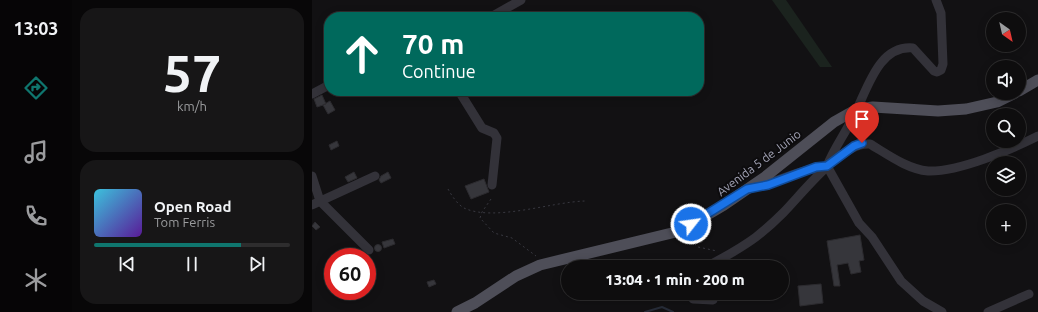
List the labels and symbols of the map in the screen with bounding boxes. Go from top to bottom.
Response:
north arrow [986,12,1026,52]
pin [845,102,879,143]
street label: Avenida 5 de Junio [714,127,803,198]
position arrow [670,203,712,245]
speed limit sign: 60 [324,248,376,300]

